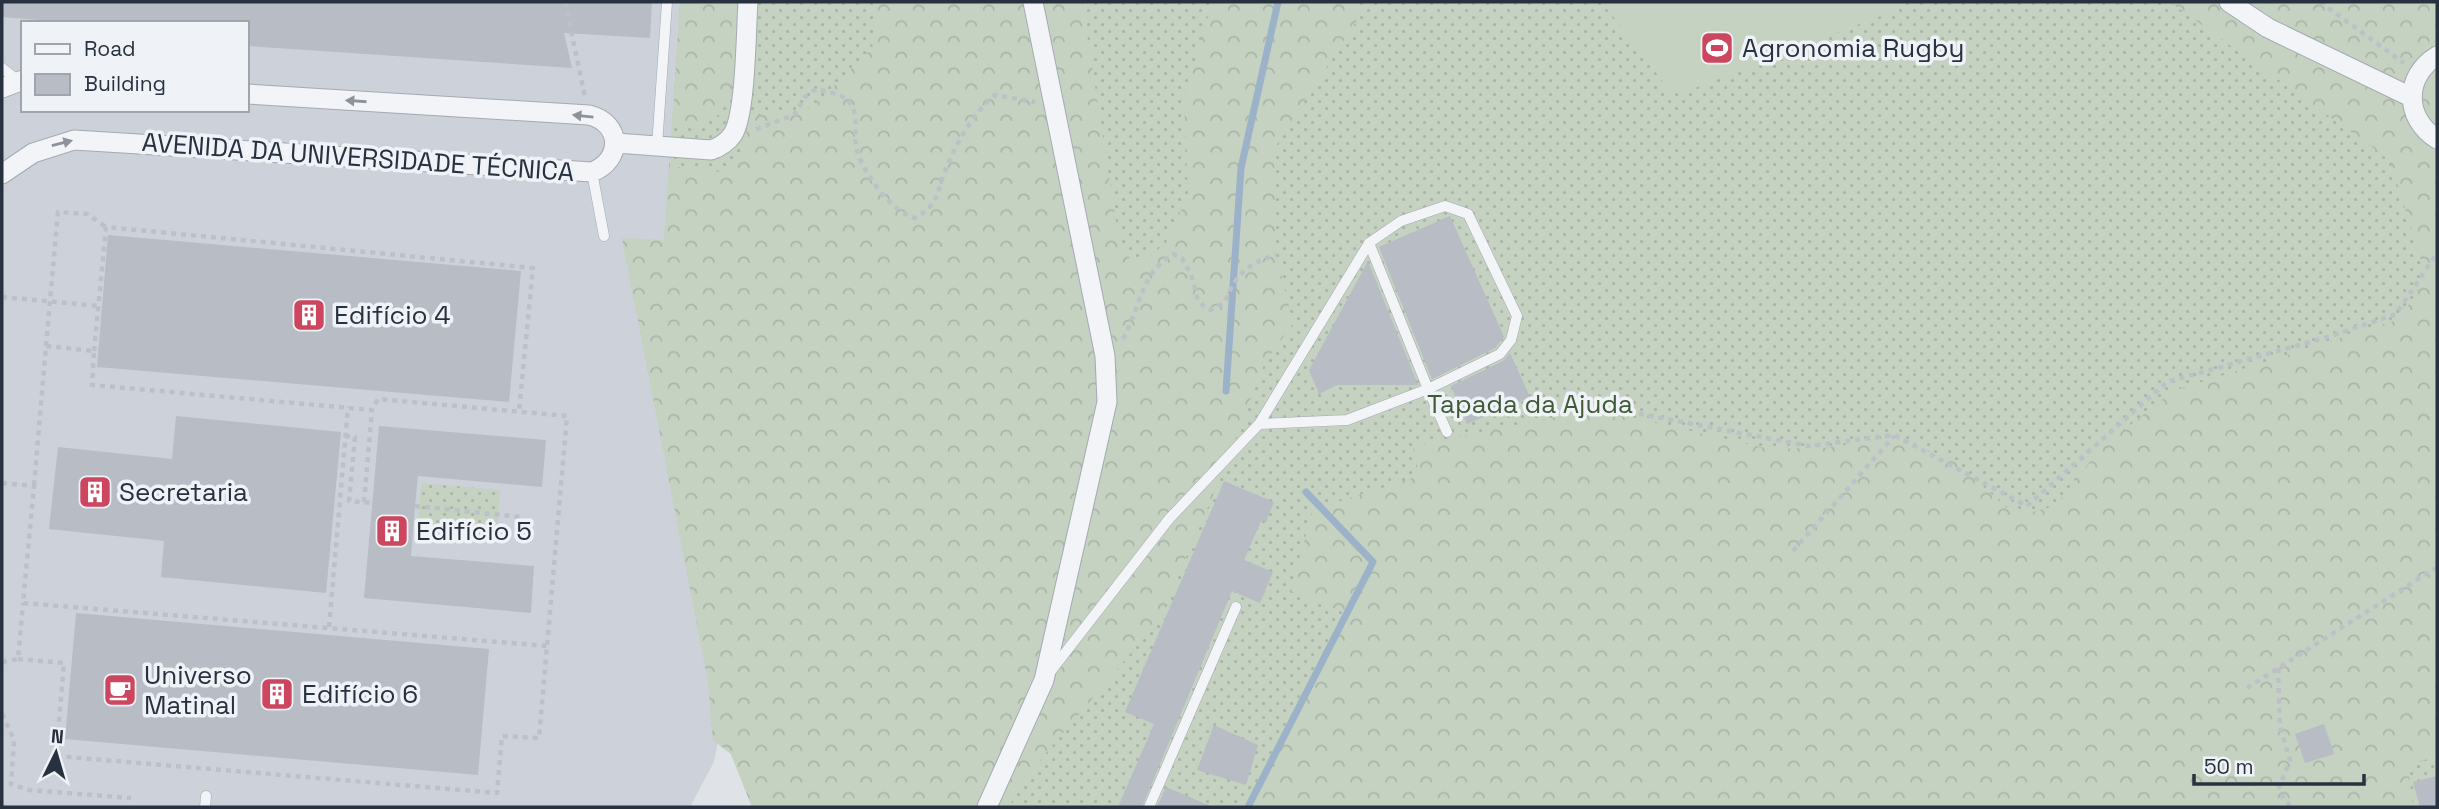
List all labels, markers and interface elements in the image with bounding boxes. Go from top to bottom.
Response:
legend [21,21,248,112]
sports icon: Agronomia Rugby [1698,29,1736,67]
place label: Agronomia Rugby [1742,31,1965,65]
text: Road [84,35,136,62]
text: Building [84,70,166,97]
one-way arrow [345,95,367,106]
one-way arrow [572,110,594,121]
street label: AVENIDA DA UNIVERSIDADE TÉCNICA [141,125,575,189]
one-way arrow [51,137,73,148]
building icon: Edifício 4 [290,296,328,334]
place label: Edifício 4 [334,298,451,332]
park label: Tapada da Ajuda [1427,387,1633,421]
building icon: Secretaria [76,473,114,511]
place label: Secretaria [119,475,248,509]
building icon: Edifício 5 [373,512,411,550]
place label: Edifício 5 [416,514,532,548]
place label: Universo Matinal [144,658,252,722]
cafe icon: Universo Matinal [101,671,139,709]
building icon: Edifício 6 [258,675,296,713]
place label: Edifício 6 [302,677,418,711]
north arrow [21,718,91,788]
text: N [50,724,65,750]
scale bar [2194,742,2364,786]
text: 50 m [2204,753,2254,780]

